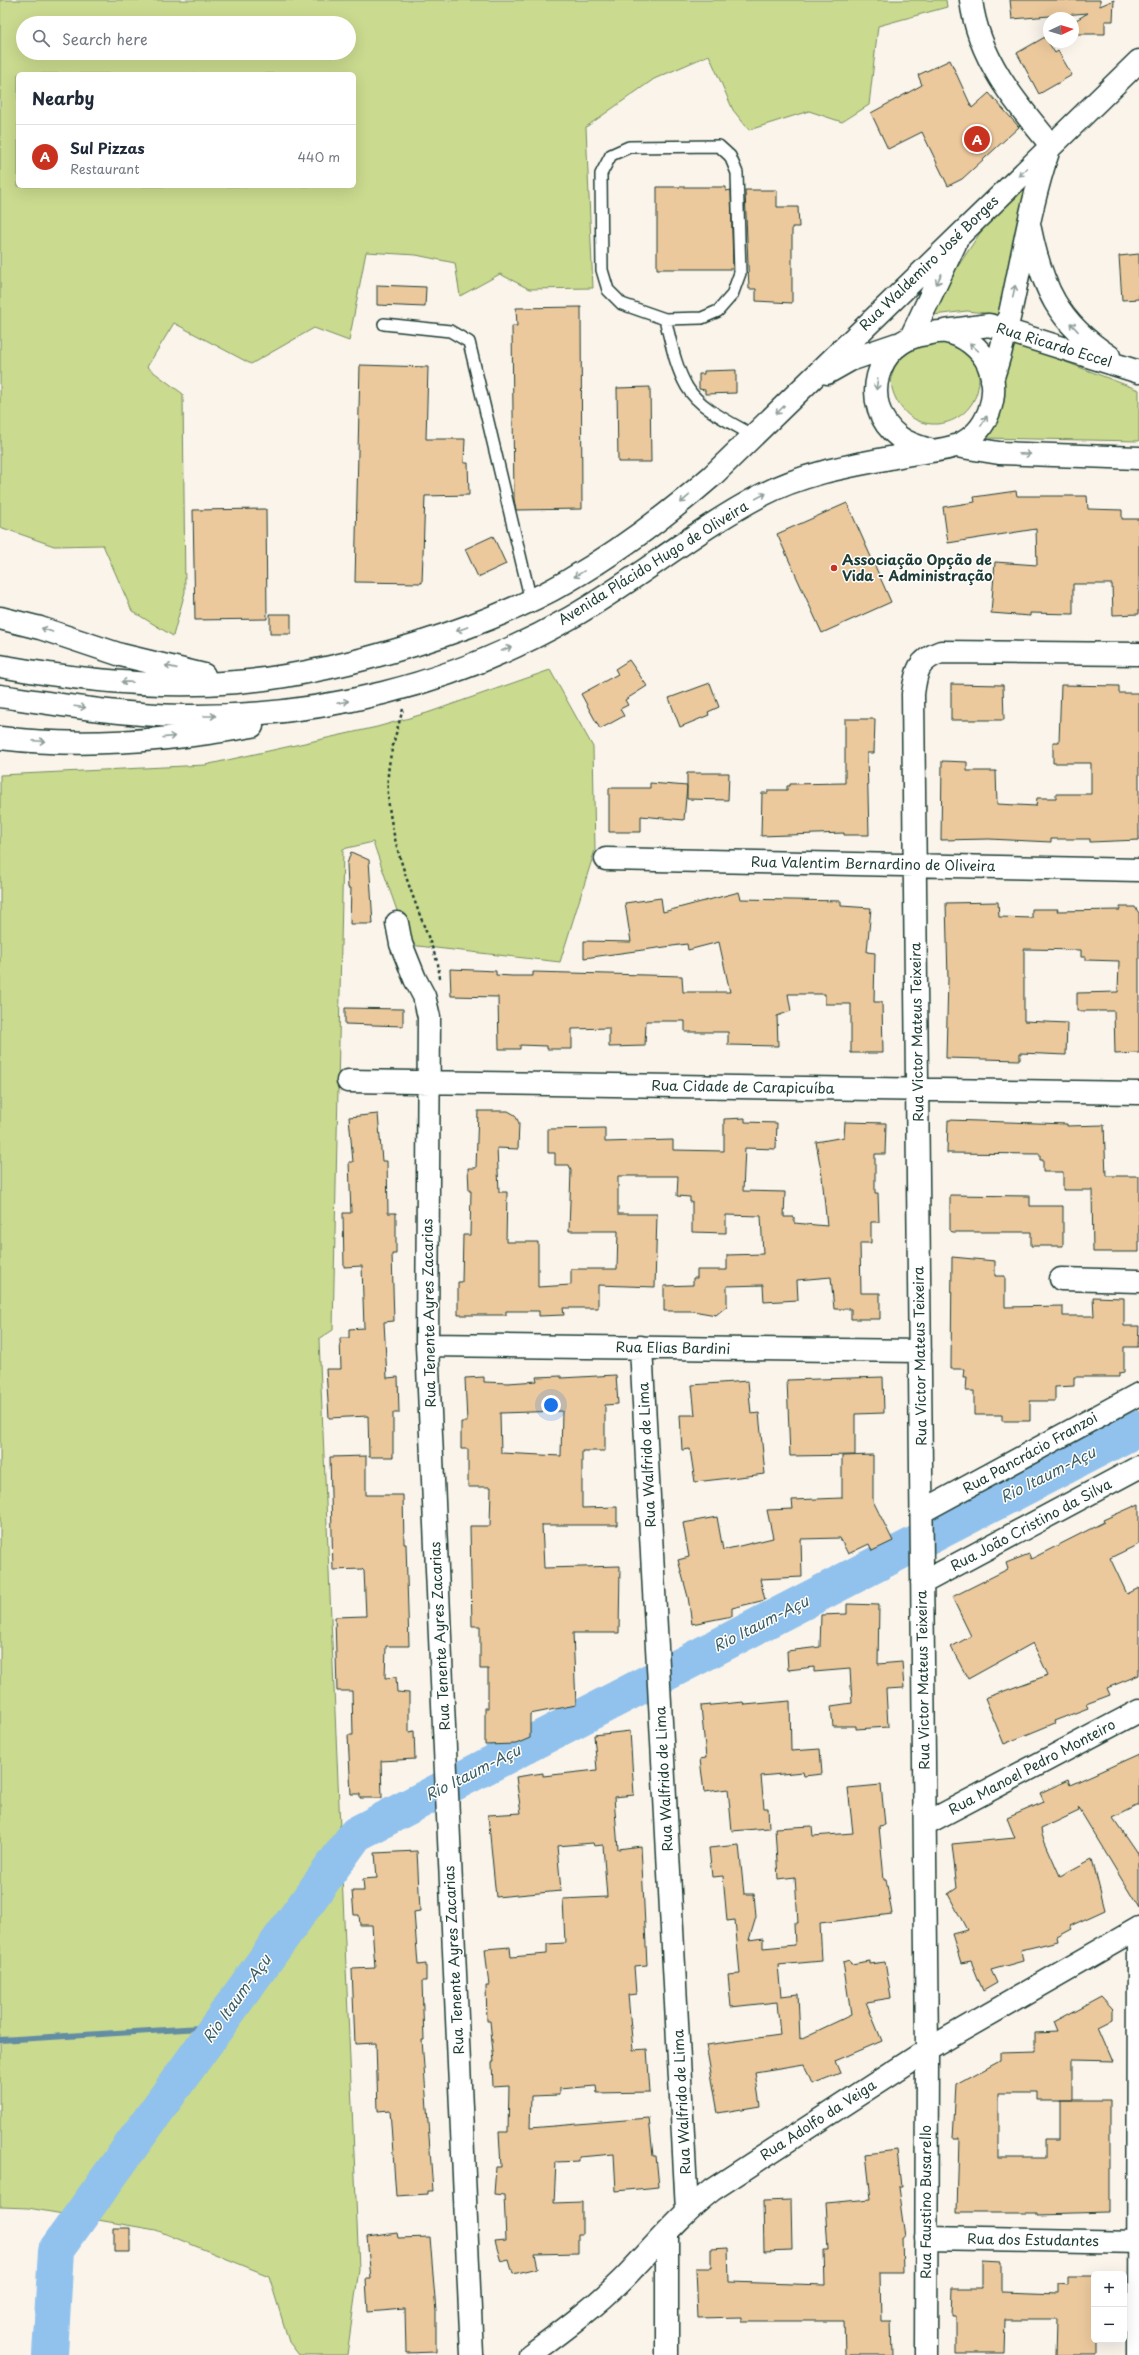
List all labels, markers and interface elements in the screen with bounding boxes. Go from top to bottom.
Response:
north arrow [1043,12,1079,48]
search box [16,16,356,60]
icon: search [30,27,52,49]
text: Search here [62,27,148,50]
text: Nearby [32,85,94,111]
pin: A [964,124,990,154]
text: Sul Pizzas [70,136,145,159]
text: A [40,147,50,166]
text: 440 m [297,147,340,166]
text: Restaurant [70,159,140,178]
one-way arrow [1018,167,1028,177]
street label: Rua Waldemiro José Borges [854,190,1003,335]
one-way arrow [935,272,942,284]
one-way arrow [1011,285,1019,298]
street label: Rua Ricardo Eccel [994,317,1115,372]
one-way arrow [1069,322,1079,332]
one-way arrow [969,342,979,352]
one-way arrow [873,377,881,390]
one-way arrow [775,405,785,415]
one-way arrow [980,416,988,427]
one-way arrow [1018,450,1031,457]
one-way arrow [755,491,767,499]
one-way arrow [680,494,691,503]
street label: Avenida Plácido Hugo de Oliveira [554,495,752,630]
place label: Associação Opção de Vida - Administração [842,549,993,586]
marker: Associação Opção de Vida - Administração [829,563,839,573]
one-way arrow [574,570,585,578]
one-way arrow [456,625,468,633]
one-way arrow [41,626,53,634]
one-way arrow [500,645,512,652]
one-way arrow [165,663,178,670]
one-way arrow [121,679,134,686]
one-way arrow [336,698,349,706]
one-way arrow [73,703,86,711]
one-way arrow [203,712,216,720]
one-way arrow [162,734,175,741]
one-way arrow [32,737,45,744]
street label: Rua Valentim Bernardino de Oliveira [751,851,996,876]
street label: Rua Victor Mateus Teixeira [904,942,929,1122]
street label: Rua Cidade de Carapicuíba [651,1074,835,1099]
street label: Rua Tenente Ayres Zacarias [416,1218,441,1408]
street label: Rua Victor Mateus Teixeira [907,1266,932,1446]
street label: Rua Elias Bardini [615,1336,731,1359]
street label: Rua Walfrido de Lima [632,1382,661,1528]
your location [541,1395,561,1415]
street label: Rua Pancrácio Franzoi [958,1407,1101,1498]
water label: Rio Itaum-Açu [996,1439,1100,1508]
street label: Rua João Cristino da Silva [946,1473,1115,1576]
street label: Rua Tenente Ayres Zacarias [424,1541,455,1731]
water label: Rio Itaum-Açu [709,1588,813,1657]
street label: Rua Victor Mateus Teixeira [910,1590,935,1770]
street label: Rua Walfrido de Lima [649,1706,678,1852]
street label: Rua Manoel Pedro Monteiro [945,1713,1119,1820]
water label: Rio Itaum-Açu [421,1737,525,1806]
street label: Rua Tenente Ayres Zacarias [438,1865,469,2055]
water label: Rio Itaum-Açu [196,1948,276,2047]
street label: Rua Walfrido de Lima [667,2029,696,2175]
street label: Rua Adolfo da Veiga [755,2074,880,2165]
street label: Rua Faustino Busarello [915,2125,936,2279]
street label: Rua dos Estudantes [967,2228,1099,2251]
map controls [1091,2271,1127,2343]
button: + [1091,2271,1127,2307]
button: − [1091,2307,1127,2343]

